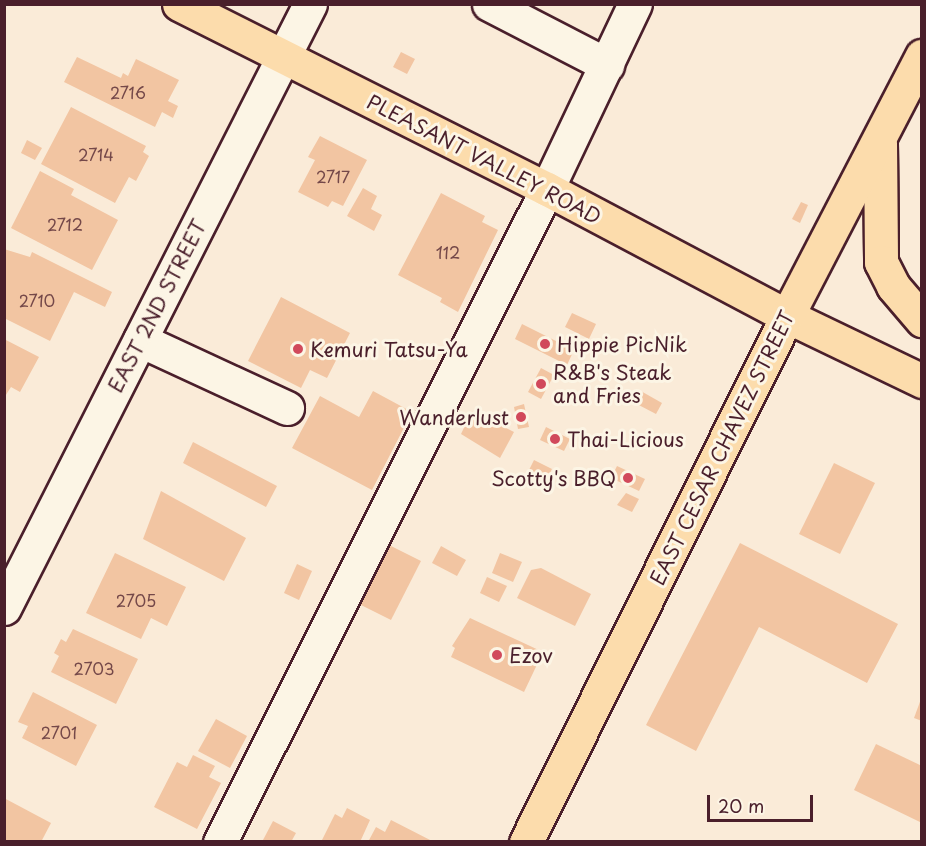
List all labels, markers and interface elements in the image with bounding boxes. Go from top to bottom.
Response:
house number: 2716 [110,82,146,102]
street label: PLEASANT VALLEY ROAD [363,90,605,228]
house number: 2714 [78,144,114,164]
house number: 2717 [316,166,350,186]
house number: 2712 [47,214,83,234]
street label: EAST 2ND STREET [103,215,211,397]
house number: 112 [436,242,460,262]
house number: 2710 [19,290,55,310]
street label: EAST CESAR CHAVEZ STREET [644,306,800,590]
place label: Hippie PicNik [557,332,688,356]
place label: Kemuri Tatsu-Ya [310,337,468,361]
marker: Hippie PicNik [538,337,552,351]
marker: Kemuri Tatsu-Ya [291,342,305,356]
place label: R&B's Steak and Fries [553,360,672,407]
marker: R&B's Steak and Fries [534,377,548,391]
place label: Wanderlust [399,405,509,429]
marker: Wanderlust [514,410,528,424]
place label: Thai-Licious [567,427,684,451]
marker: Thai-Licious [548,432,562,446]
place label: Scotty's BBQ [491,466,616,490]
marker: Scotty's BBQ [621,471,635,485]
house number: 2705 [116,590,156,610]
place label: Ezov [509,643,553,667]
marker: Ezov [490,648,504,662]
house number: 2703 [74,658,114,678]
house number: 2701 [41,722,77,742]
scale bar [710,783,816,821]
text: 20 m [718,792,764,819]

